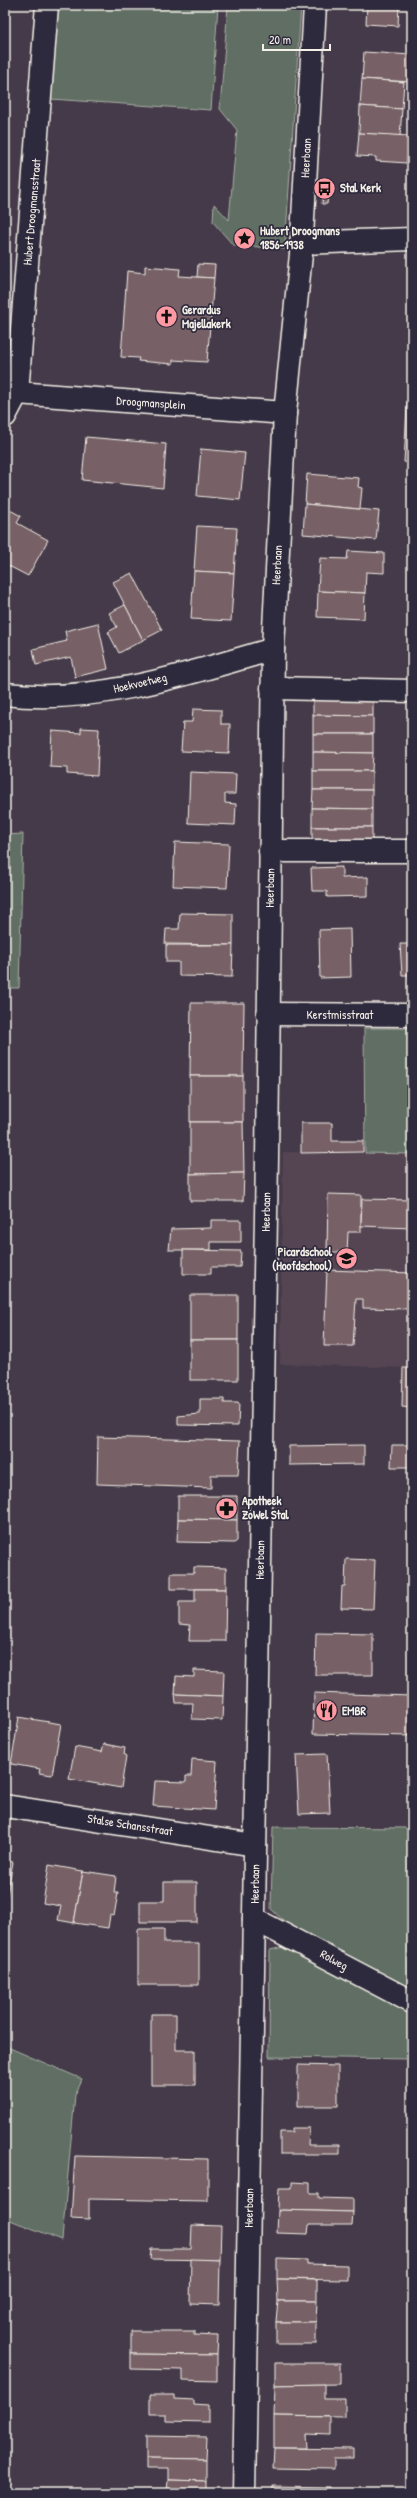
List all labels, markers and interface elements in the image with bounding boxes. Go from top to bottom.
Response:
scale bar [263,26,330,52]
text: 20 m [269,31,291,48]
street label: Heerbaan [296,138,315,178]
street label: Hubert Droogmansstraat [18,157,45,266]
bus stop icon: Stal Kerk [311,175,337,201]
place label: Stal Kerk [340,179,381,196]
place label: Hubert Droogmans 1856-1938 [260,222,340,253]
place icon: Hubert Droogmans 1856-1938 [232,225,258,251]
place label: Gerardus Majellakerk [182,301,231,332]
church icon: Gerardus Majellakerk [154,304,180,330]
street label: Droogmansplein [116,392,186,413]
street label: Heerbaan [267,545,286,585]
street label: Hoekvoetweg [111,668,168,697]
street label: Heerbaan [261,868,278,908]
street label: Kerstmisstraat [307,1006,374,1023]
street label: Heerbaan [257,1192,274,1232]
place label: Picardschool (Hoofdschool) [272,1243,333,1274]
school or university icon: Picardschool (Hoofdschool) [334,1246,360,1272]
place label: Apotheek ZoWel Stal [242,1492,289,1523]
pharmacy icon: Apotheek ZoWel Stal [213,1495,239,1521]
street label: Heerbaan [251,1540,268,1580]
restaurant icon: EMBR [314,1698,340,1724]
place label: EMBR [342,1702,367,1719]
street label: Stalse Schansstraat [86,1809,175,1840]
street label: Heerbaan [246,1864,263,1904]
street label: Rolweg [317,1945,351,1974]
street label: Heerbaan [240,2188,257,2228]

